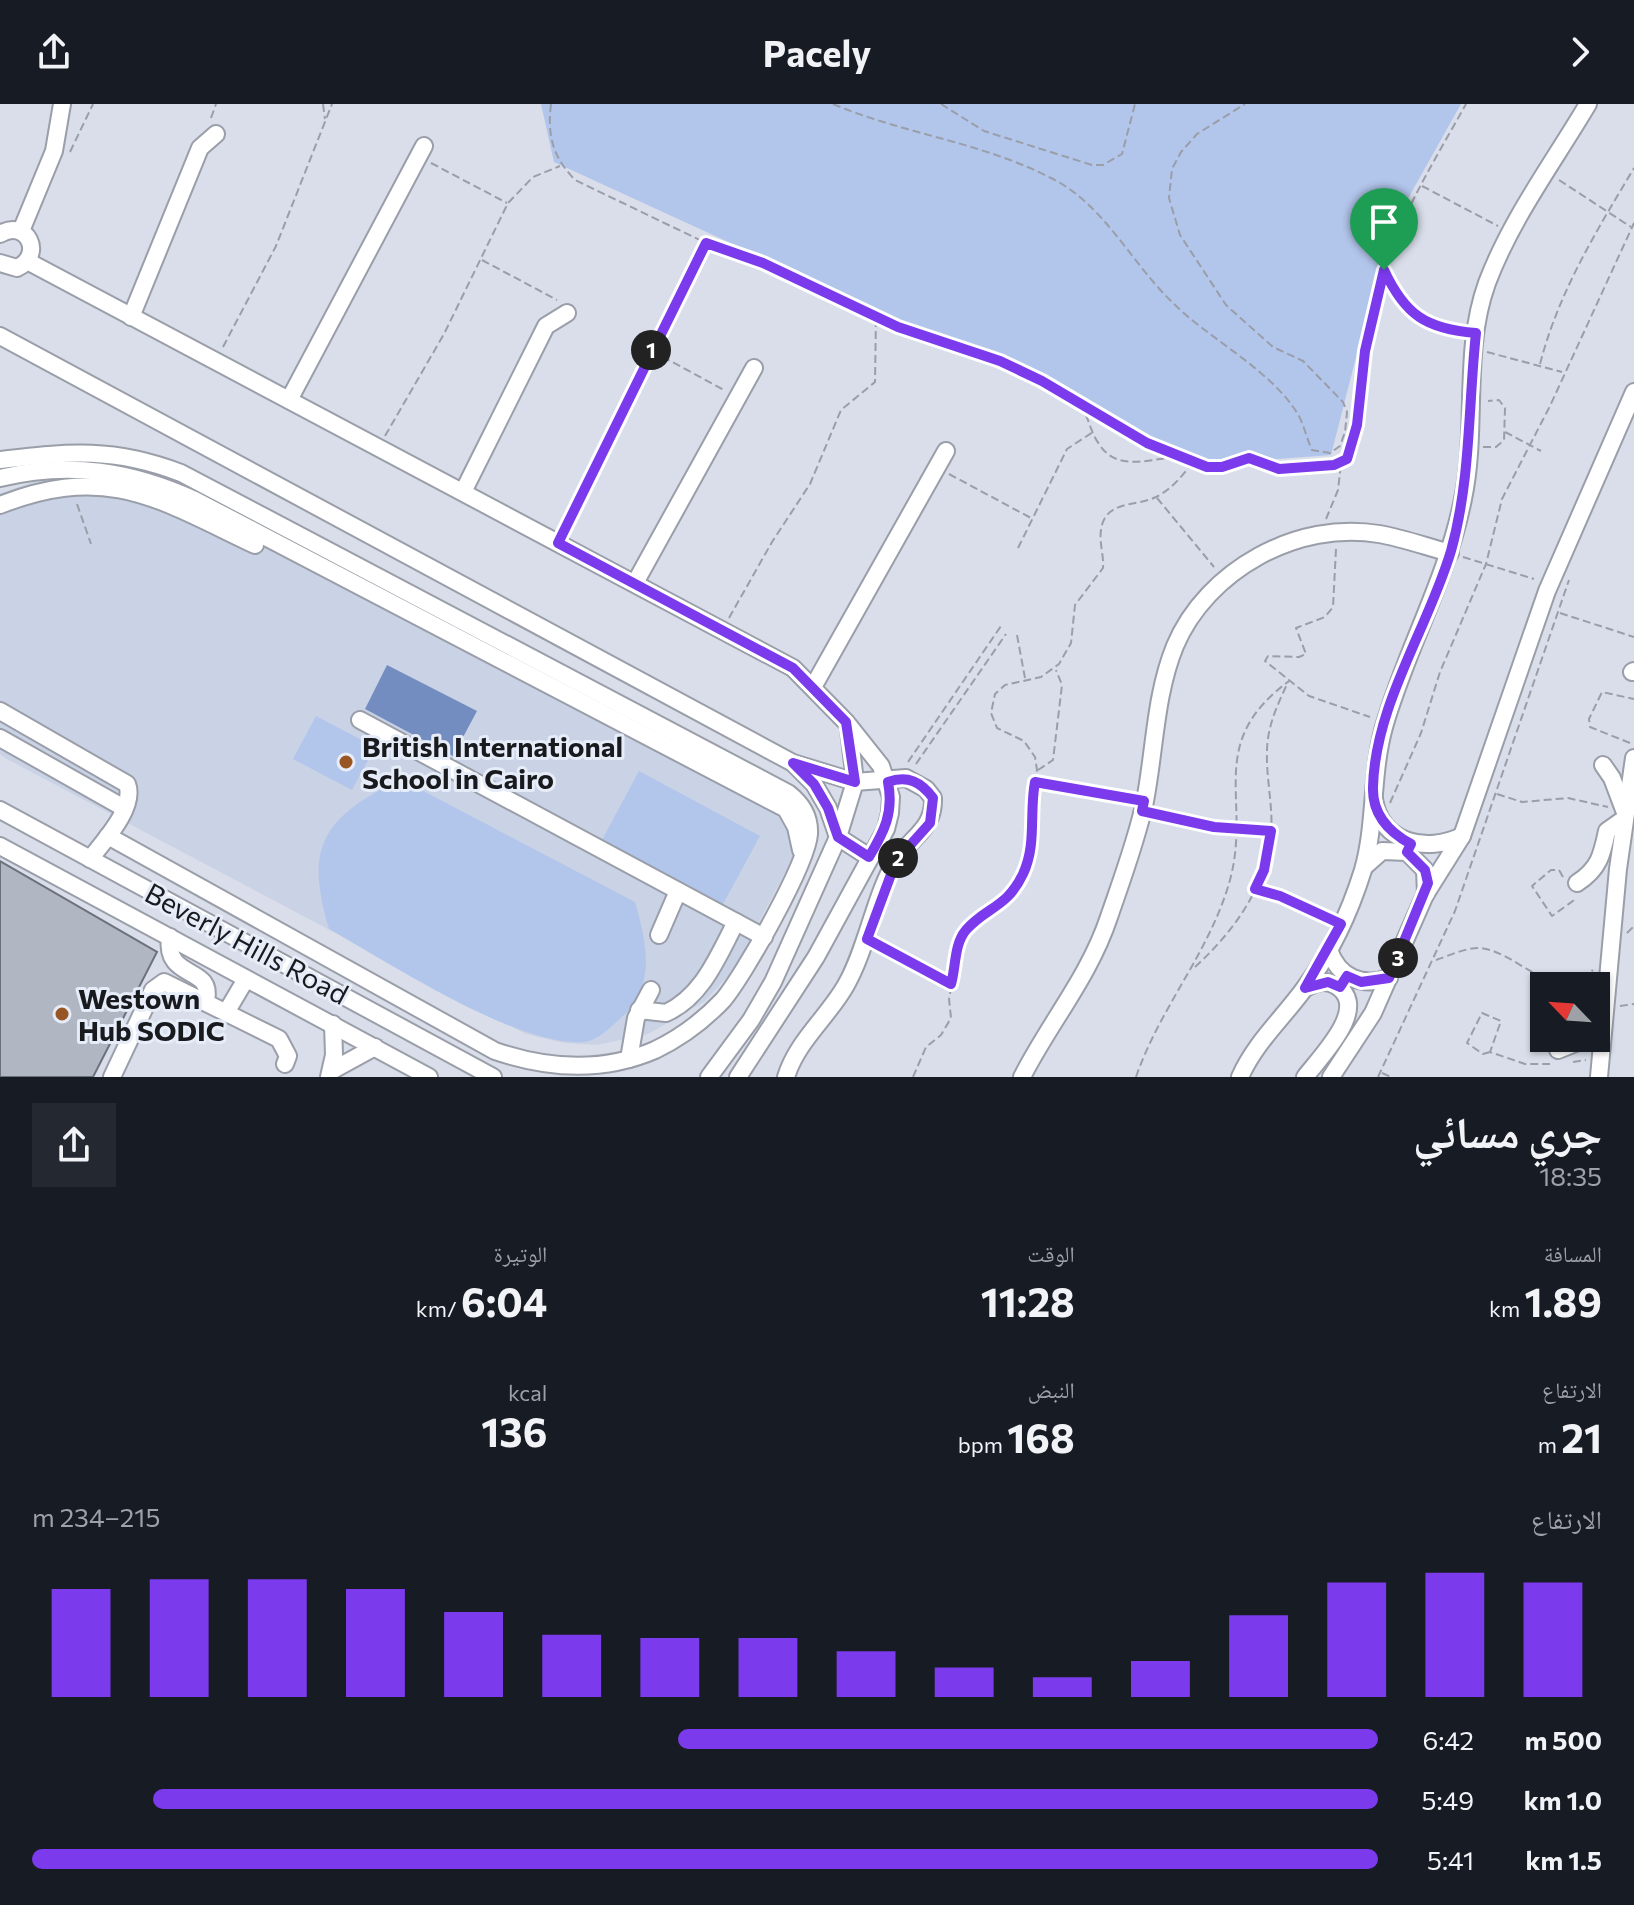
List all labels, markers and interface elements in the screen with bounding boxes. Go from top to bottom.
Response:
icon: share [32,30,76,74]
text: Pacely [763,30,871,74]
icon: forward [1558,30,1602,74]
pin [1350,188,1418,270]
icon: arrive [1362,200,1406,244]
pin: 1 [631,330,671,370]
text: 1 [646,336,656,363]
place label: British International School in Cairo [362,729,623,795]
marker: British International School in Cairo [337,753,355,771]
pin: 2 [878,838,918,878]
text: 2 [892,844,904,871]
street label: Beverly Hills Road [140,875,354,1011]
pin: 3 [1378,938,1418,978]
text: 3 [1392,944,1404,971]
north arrow [1530,972,1610,1052]
map controls [1530,972,1610,1052]
place label: Westown Hub SODIC [78,981,225,1047]
marker: Westown Hub SODIC [53,1005,71,1023]
button: share [32,1103,116,1187]
text: جري مسائي [1413,1103,1602,1157]
text: 18:35 [1539,1160,1602,1191]
text: الوتيرة [494,1240,547,1267]
text: الوقت [1027,1240,1075,1267]
text: المسافة [1544,1240,1602,1267]
text: 6:04 [461,1276,547,1325]
text: 11:28 [981,1276,1075,1325]
text: 1.89 [1524,1276,1602,1325]
text: /km [416,1295,461,1322]
text: km [1489,1295,1524,1322]
text: النبض [1028,1376,1075,1403]
text: الارتفاع [1542,1376,1602,1403]
text: kcal [508,1379,547,1406]
text: 136 [481,1406,547,1455]
text: 168 [1007,1412,1075,1461]
text: 21 [1561,1412,1602,1461]
text: bpm [958,1431,1007,1458]
text: m [1538,1431,1561,1458]
text: 215–234 m [32,1501,160,1532]
text: الارتفاع [1531,1503,1602,1534]
text: 6:42 [1422,1724,1474,1755]
text: 500 m [1525,1724,1602,1755]
text: 5:49 [1422,1784,1474,1815]
text: 1.0 km [1524,1784,1602,1815]
text: 5:41 [1427,1844,1474,1875]
text: 1.5 km [1526,1844,1602,1875]

